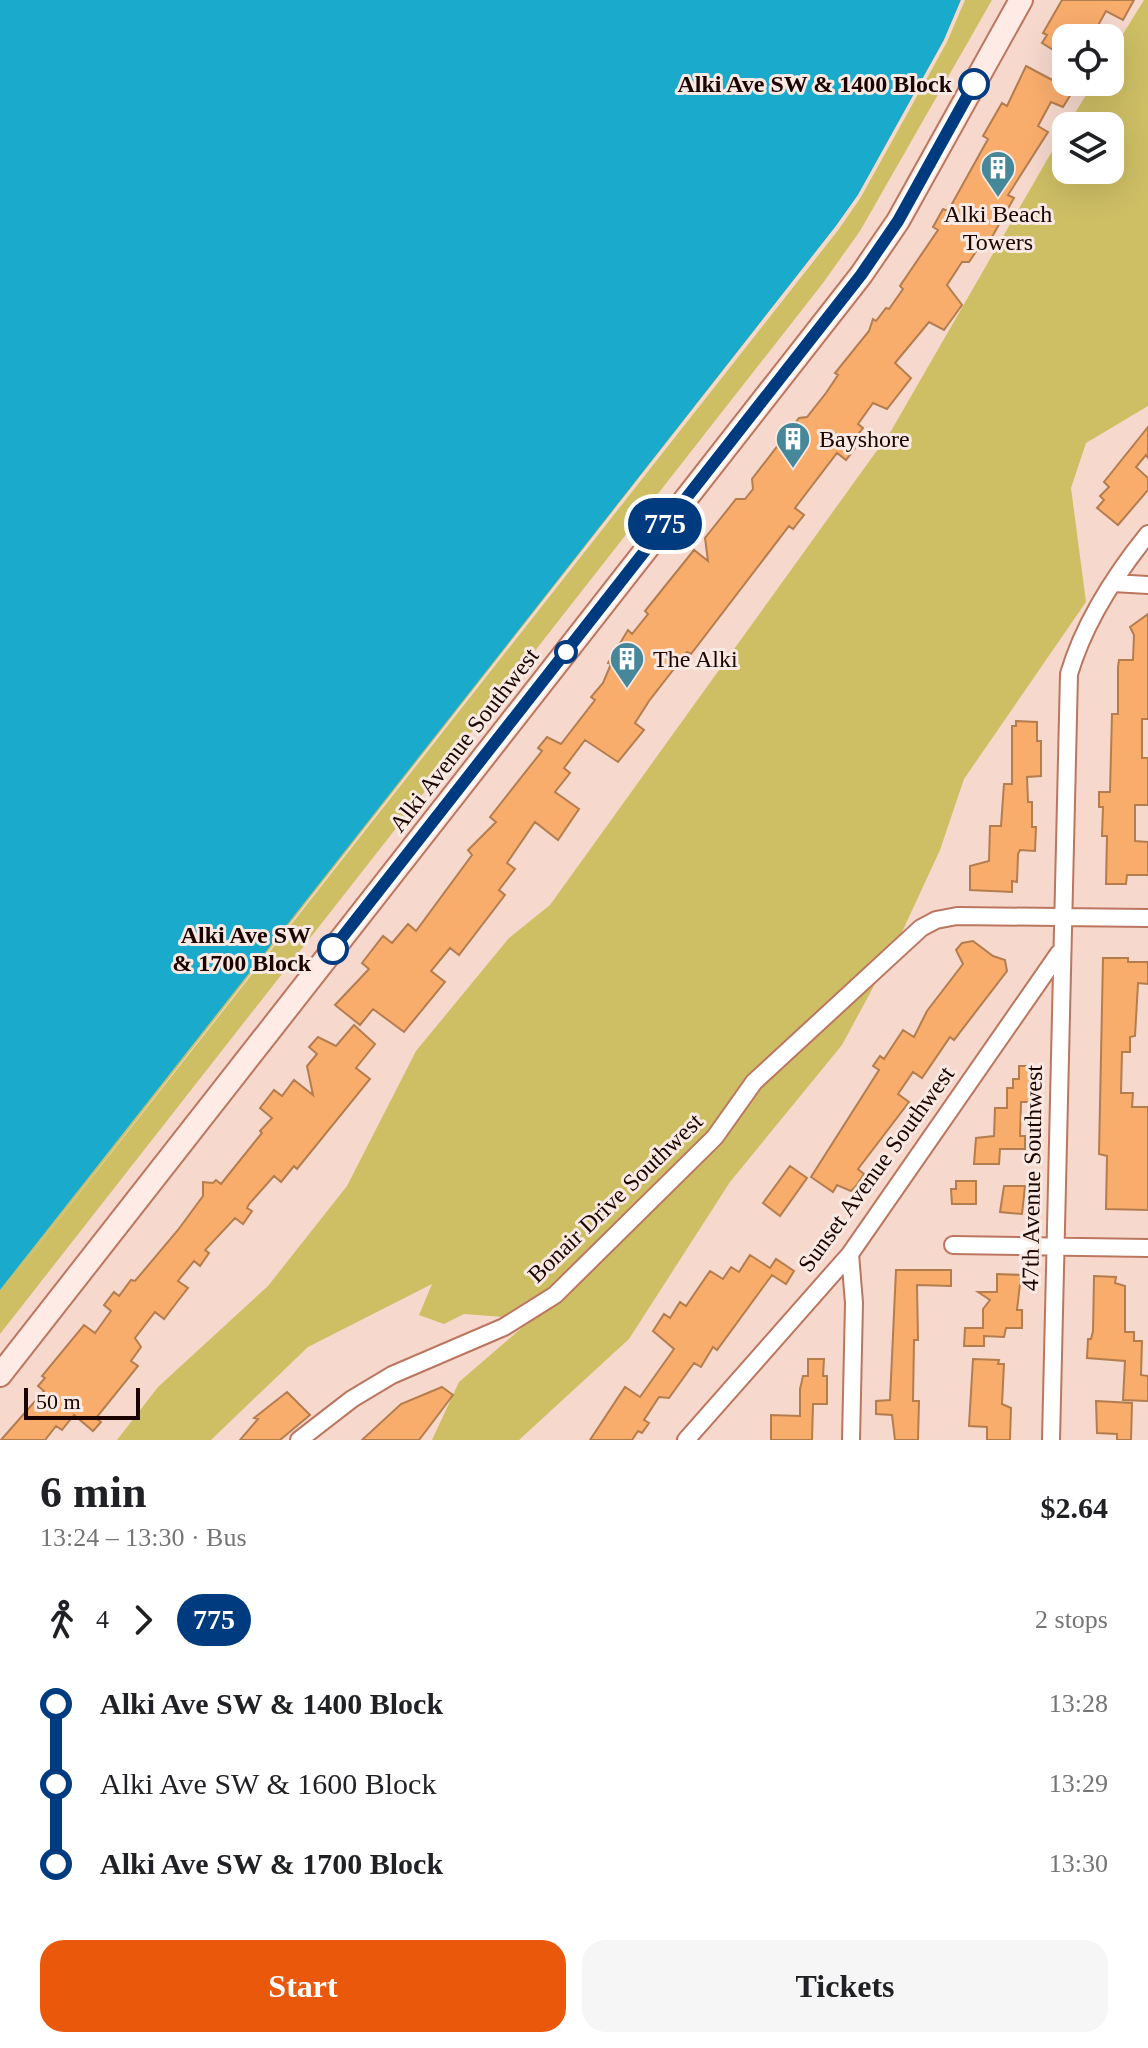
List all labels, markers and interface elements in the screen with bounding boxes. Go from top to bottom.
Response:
map controls [1052,24,1124,184]
button: locate [1052,24,1124,96]
marker: Alki Ave SW & 1400 Block [959,69,989,99]
place label: Alki Ave SW & 1400 Block [678,71,953,97]
button: layers [1052,112,1124,184]
building icon: Alki Beach Towers [979,149,1017,199]
place label: Alki Beach Towers [944,201,1052,255]
building icon: Bayshore [774,420,812,470]
place label: Bayshore [819,426,910,452]
line badge: 775 [619,498,711,550]
text: 775 [644,508,686,539]
building icon: The Alki [608,640,646,690]
unlabelled marker [555,641,577,663]
street label: Alki Avenue Southwest [384,643,544,837]
place label: The Alki [653,646,738,672]
place label: Alki Ave SW & 1700 Block [172,922,312,976]
marker: Alki Ave SW & 1700 Block [318,934,348,964]
street label: Sunset Avenue Southwest [793,1061,959,1277]
street label: 47th Avenue Southwest [1017,1064,1047,1291]
street label: Bonair Drive Southwest [523,1108,708,1288]
scale bar [24,1384,140,1420]
text: 50 m [36,1389,81,1414]
text: 6 min [40,1468,146,1517]
text: $2.64 [1041,1491,1108,1524]
text: 13:24 – 13:30 · Bus [40,1523,247,1552]
icon: walk [40,1598,84,1642]
icon: forward [121,1598,165,1642]
text: 775 [193,1604,235,1635]
text: 4 [96,1605,109,1634]
text: 2 stops [1035,1605,1108,1634]
text: Alki Ave SW & 1400 Block [100,1687,443,1720]
text: 13:28 [1049,1689,1108,1718]
text: Alki Ave SW & 1600 Block [100,1767,436,1800]
text: 13:29 [1049,1769,1108,1798]
text: Alki Ave SW & 1700 Block [100,1847,443,1880]
text: 13:30 [1049,1849,1108,1878]
button: Start [40,1940,566,2032]
button: Tickets [582,1940,1108,2032]

